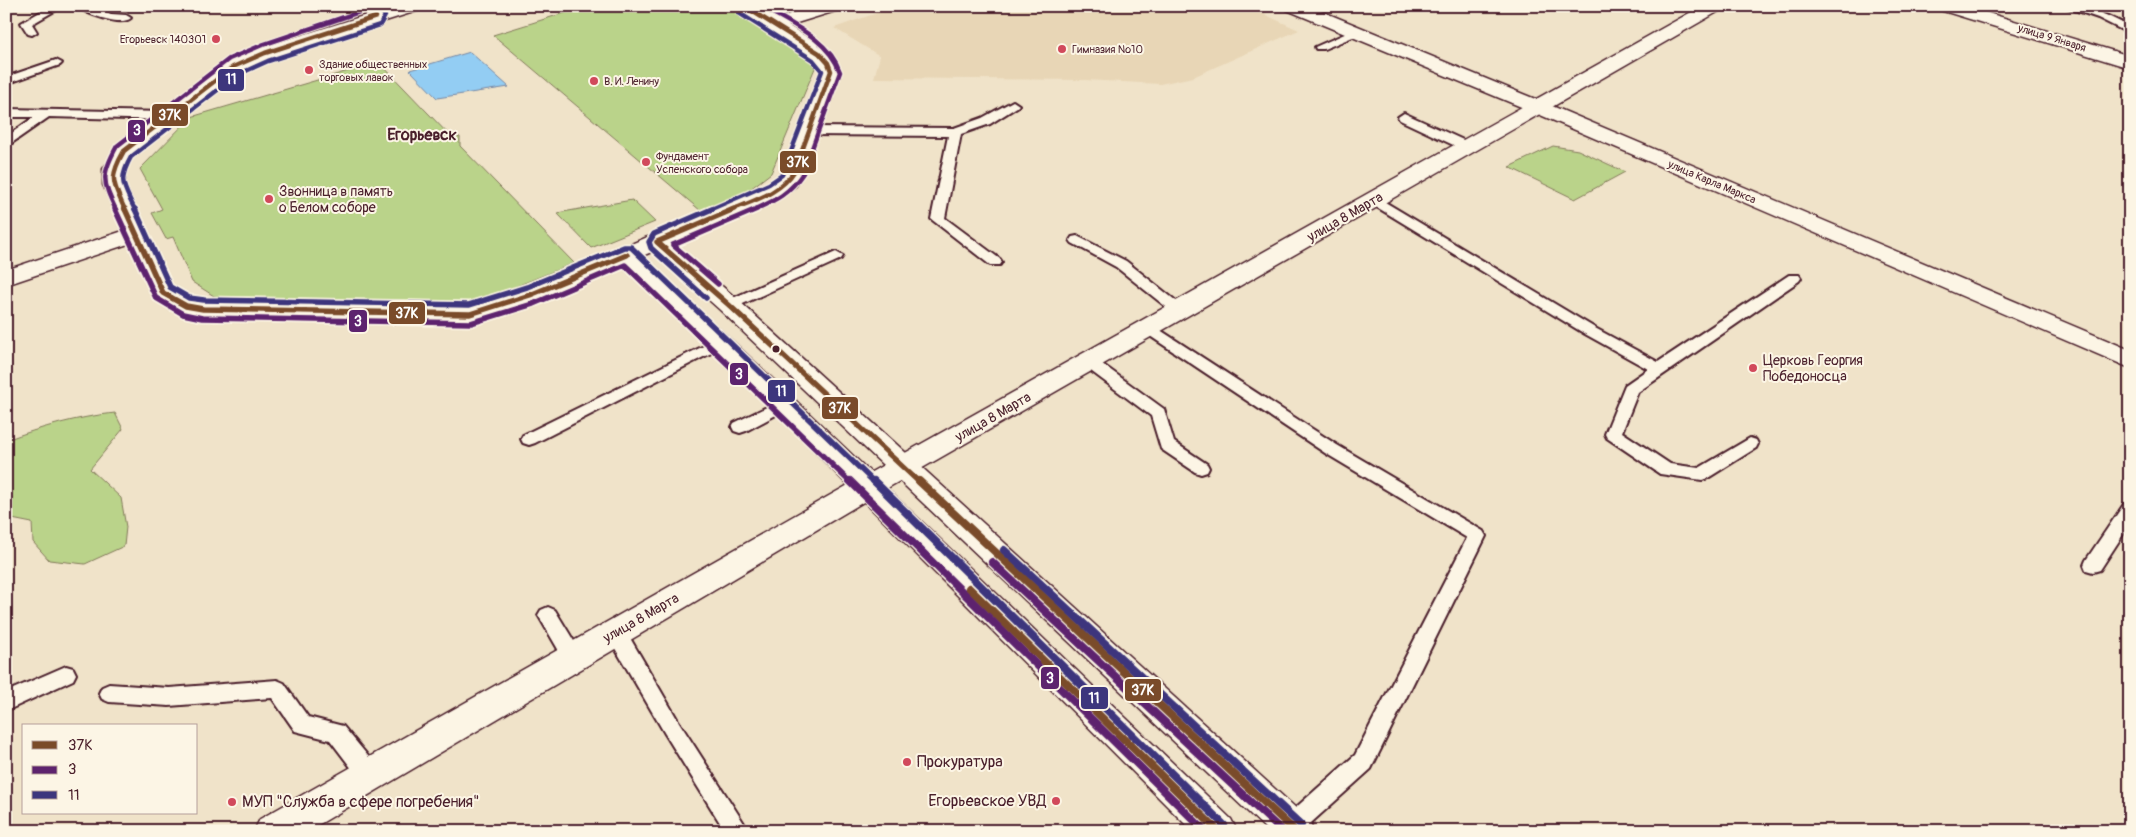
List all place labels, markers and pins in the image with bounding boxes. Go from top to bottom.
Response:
place label: Егорьевск 140301 [120,33,206,46]
marker: Егорьевск 140301 [210,33,222,45]
marker: Гимназия №10 [1056,43,1068,55]
place label: Гимназия №10 [1072,43,1143,56]
place label: Здание общественных торговых лавок [319,58,427,84]
marker: Здание общественных торговых лавок [303,64,315,76]
marker: В. И. Ленину [588,75,600,87]
place label: В. И. Ленину [604,75,659,88]
place label: Фундамент Успенского собора [656,150,748,176]
marker: Фундамент Успенского собора [640,156,652,168]
place label: Звонница в память о Белом соборе [279,183,393,216]
marker: Звонница в память о Белом соборе [263,193,275,205]
unlabelled marker [771,344,781,354]
place label: Церковь Георгия Победоносца [1763,352,1863,385]
marker: Церковь Георгия Победоносца [1747,362,1759,374]
place label: Прокуратура [917,752,1003,772]
marker: Прокуратура [901,756,913,768]
place label: Егорьевское УВД [928,791,1046,811]
place label: МУП "Служба в сфере погребения" [242,792,480,812]
marker: Егорьевское УВД [1050,795,1062,807]
marker: МУП "Служба в сфере погребения" [226,796,238,808]

